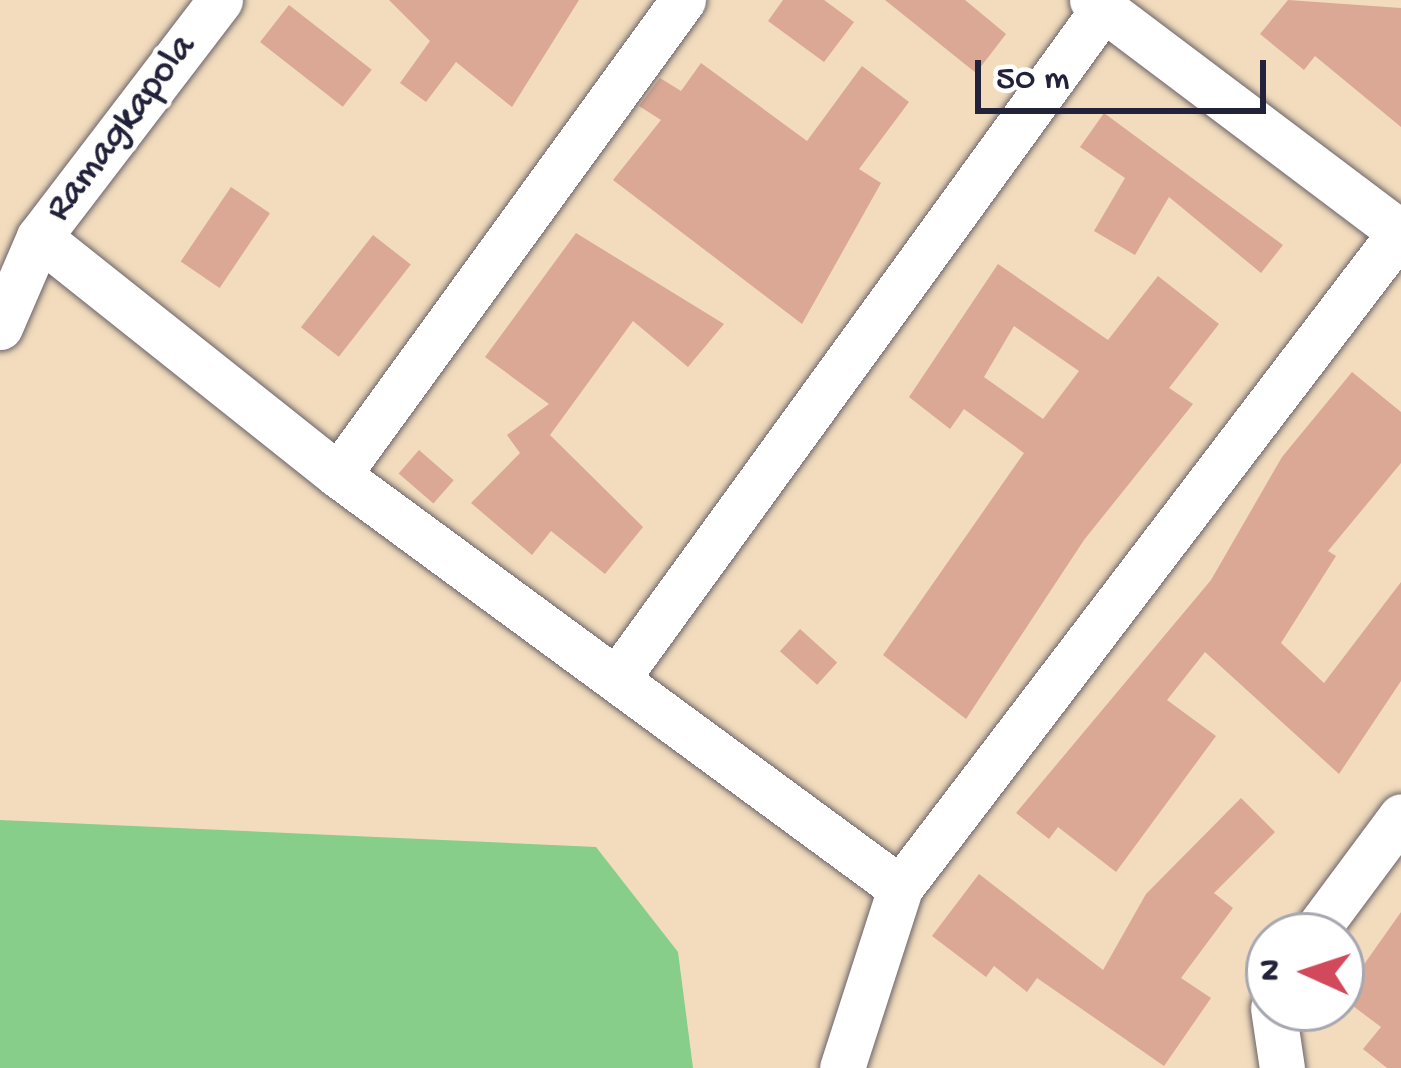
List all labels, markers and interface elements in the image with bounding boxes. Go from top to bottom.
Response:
street label: Ramagkapola [36,26,208,232]
scale bar [981,36,1272,110]
text: 50 m [996,59,1069,102]
north arrow [1245,912,1365,1032]
text: N [1253,959,1292,982]

